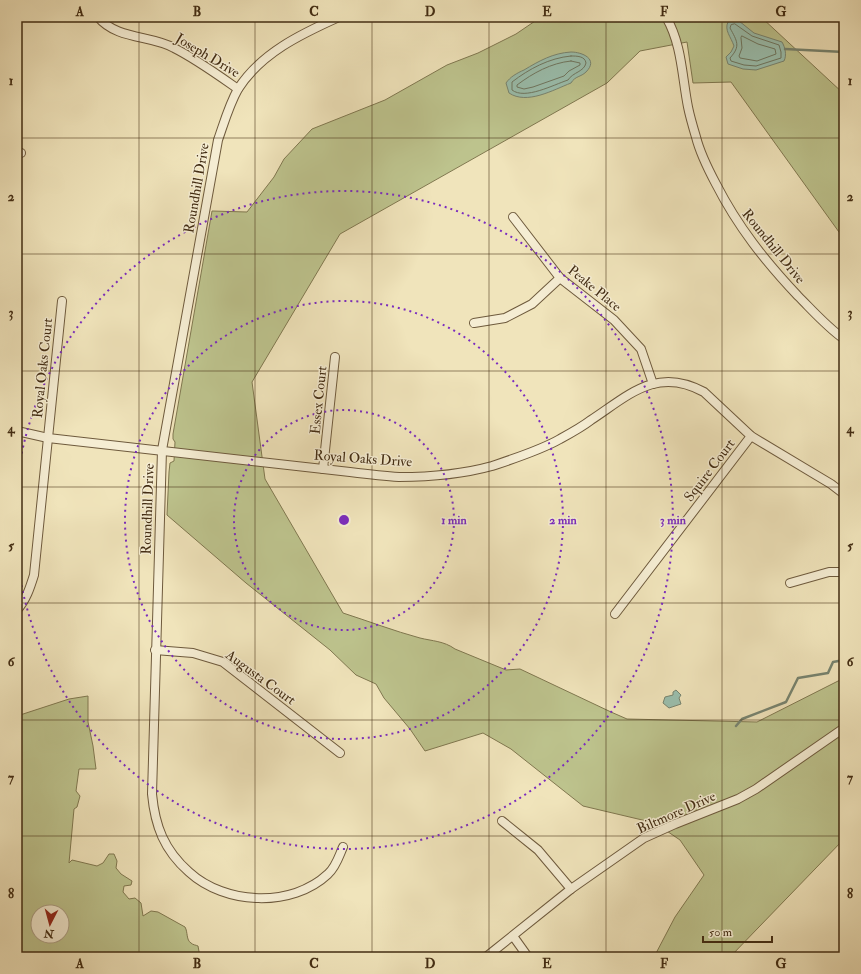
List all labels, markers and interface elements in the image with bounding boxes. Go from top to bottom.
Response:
text: A [75,4,85,20]
text: B [193,4,201,20]
text: C [309,4,319,20]
text: D [425,4,436,20]
text: E [542,4,552,20]
text: F [660,4,669,20]
text: G [776,4,787,20]
street label: Joseph Drive [171,29,243,82]
text: 1 [9,73,14,89]
text: 1 [848,73,853,89]
street label: Roundhill Drive [180,142,213,234]
text: 2 [8,189,15,205]
text: 2 [847,189,854,205]
street label: Roundhill Drive [738,206,809,287]
street label: Peake Place [565,262,625,315]
text: 3 [9,305,14,321]
text: 3 [848,305,853,321]
street label: Royal Oaks Court [29,317,57,419]
street label: Essex Court [306,365,331,435]
text: 4 [6,421,15,437]
text: 4 [845,421,854,437]
street label: Squire Court [680,435,739,505]
street label: Royal Oaks Drive [313,447,413,471]
street label: Roundhill Drive [137,463,158,555]
centre of rings [337,513,351,527]
text: 1 min [441,513,468,528]
text: 2 min [549,513,577,528]
text: 3 min [660,513,687,528]
text: 5 [8,538,14,554]
text: 5 [847,538,853,554]
street label: Augusta Court [222,646,299,709]
text: 6 [8,654,16,670]
text: 6 [847,654,855,670]
text: 7 [8,770,15,786]
text: 7 [847,770,854,786]
street label: Biltmore Drive [634,787,718,837]
text: 8 [8,886,14,902]
text: 8 [847,886,853,902]
north arrow [30,904,70,944]
scale bar [703,918,772,944]
text: 50 m [709,925,733,940]
text: N [42,926,56,941]
text: A [75,956,85,972]
text: B [193,956,201,972]
text: C [309,956,319,972]
text: D [425,956,436,972]
text: E [542,956,552,972]
text: F [660,956,669,972]
text: G [776,956,787,972]

